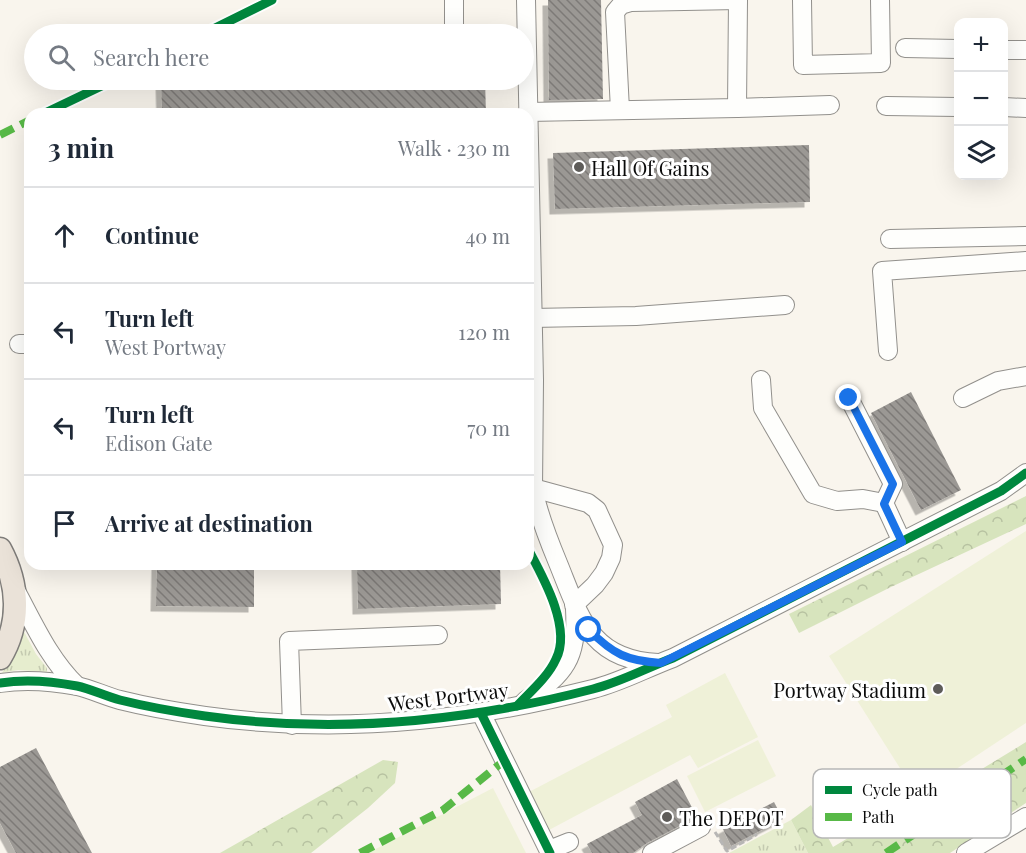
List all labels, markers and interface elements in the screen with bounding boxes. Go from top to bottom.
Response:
map controls [954,18,1008,180]
button: + [954,18,1008,72]
search box [24,24,534,90]
icon: search [45,41,78,74]
text: Search here [93,42,209,72]
button: − [954,72,1008,126]
button: layers [954,126,1008,180]
text: 3 min [48,130,114,165]
text: Walk · 230 m [398,134,510,161]
place label: Hall Of Gains [591,154,709,181]
marker: Hall Of Gains [572,160,586,174]
icon: ahead [48,219,81,252]
text: Continue [105,220,199,250]
text: 40 m [465,222,510,249]
text: Turn left [105,303,194,333]
icon: left [48,315,81,348]
text: 120 m [458,318,510,345]
text: West Portway [105,333,226,360]
route end [835,384,861,410]
text: Turn left [105,399,194,429]
icon: left [48,411,81,444]
text: 70 m [467,414,510,441]
text: Edison Gate [105,429,213,456]
icon: arrive [48,507,81,540]
text: Arrive at destination [105,508,313,538]
route start [575,616,601,642]
street label: West Portway [385,675,510,717]
place label: Portway Stadium [773,676,926,703]
marker: Portway Stadium [931,682,945,696]
legend [813,769,1011,838]
text: Cycle path [862,779,938,800]
place label: The DEPOT [679,804,784,831]
text: Path [862,806,895,827]
marker: The DEPOT [660,810,674,824]

